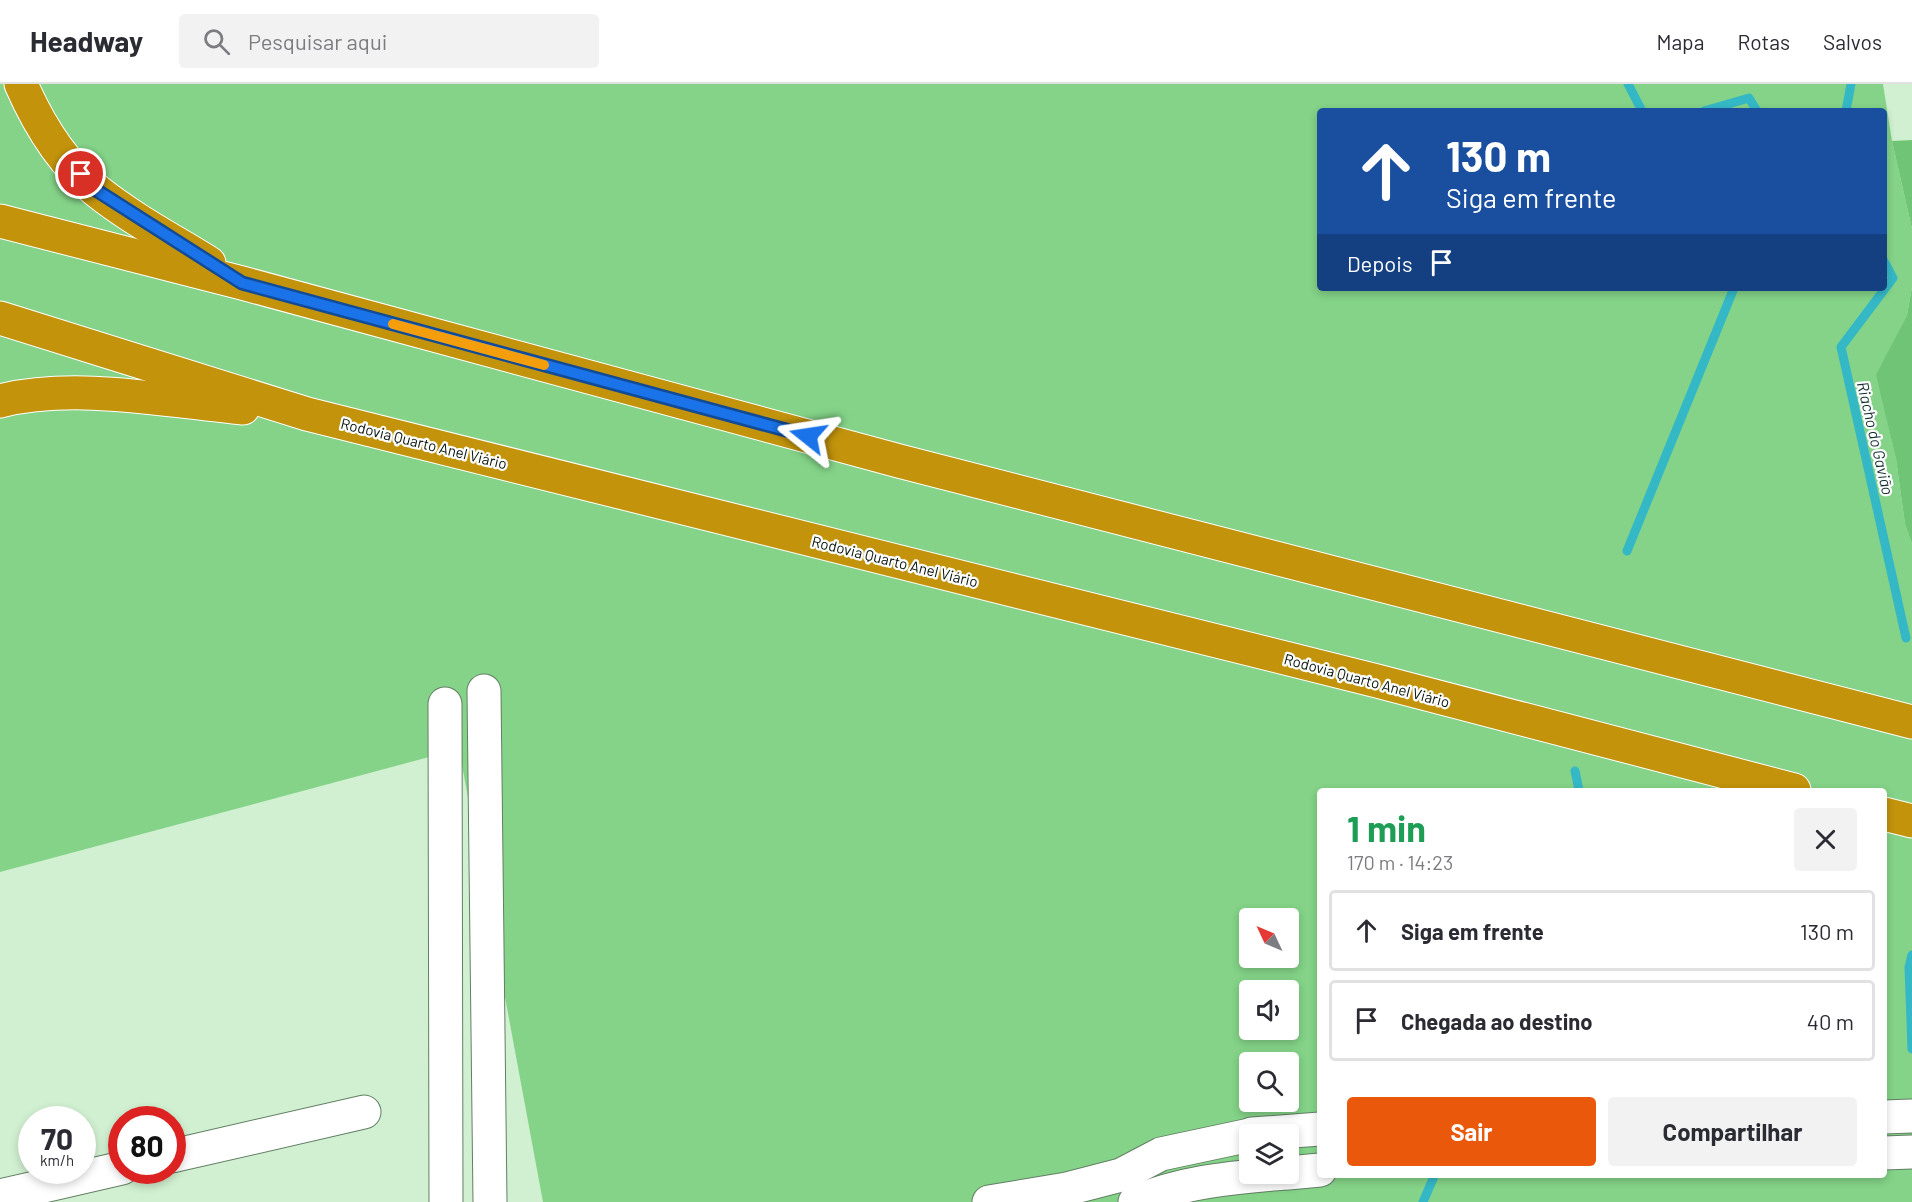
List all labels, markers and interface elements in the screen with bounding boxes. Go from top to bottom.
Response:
search box [179,14,599,68]
text: Headway [30,24,143,58]
icon: search [200,25,233,58]
text: Pesquisar aqui [248,28,387,54]
text: Mapa [1656,29,1704,54]
text: Rotas [1737,29,1790,54]
text: Salvos [1823,29,1882,54]
text: 130 m [1446,130,1551,180]
icon: ahead [1347,132,1425,210]
pin [55,148,106,199]
icon: arrive [64,157,97,190]
text: Siga em frente [1446,181,1616,213]
icon: arrive [1425,246,1458,279]
text: Depois [1347,250,1413,276]
water label: Riacho do Gavião [1854,380,1898,496]
position arrow [776,404,840,468]
street label: Rodovia Quarto Anel Viário [339,414,509,472]
street label: Rodovia Quarto Anel Viário [810,532,980,590]
street label: Rodovia Quarto Anel Viário [1282,649,1452,711]
text: 1 min [1347,806,1426,849]
button: close [1794,808,1857,871]
text: 170 m · 14:23 [1347,850,1453,874]
north arrow [1239,908,1299,968]
map controls [1239,908,1299,1184]
icon: ahead [1350,914,1383,947]
text: Siga em frente [1401,918,1544,944]
text: 130 m [1800,918,1854,944]
button: sound [1239,980,1299,1040]
icon: arrive [1350,1004,1383,1037]
text: Chegada ao destino [1401,1008,1592,1034]
text: 40 m [1807,1008,1854,1034]
button: search [1239,1052,1299,1112]
button: Sair [1347,1097,1596,1166]
button: Compartilhar [1608,1097,1857,1166]
speed limit sign: 80 [108,1106,186,1184]
text: 70 [41,1120,73,1156]
button: layers [1239,1124,1299,1184]
text: km/h [40,1151,74,1169]

